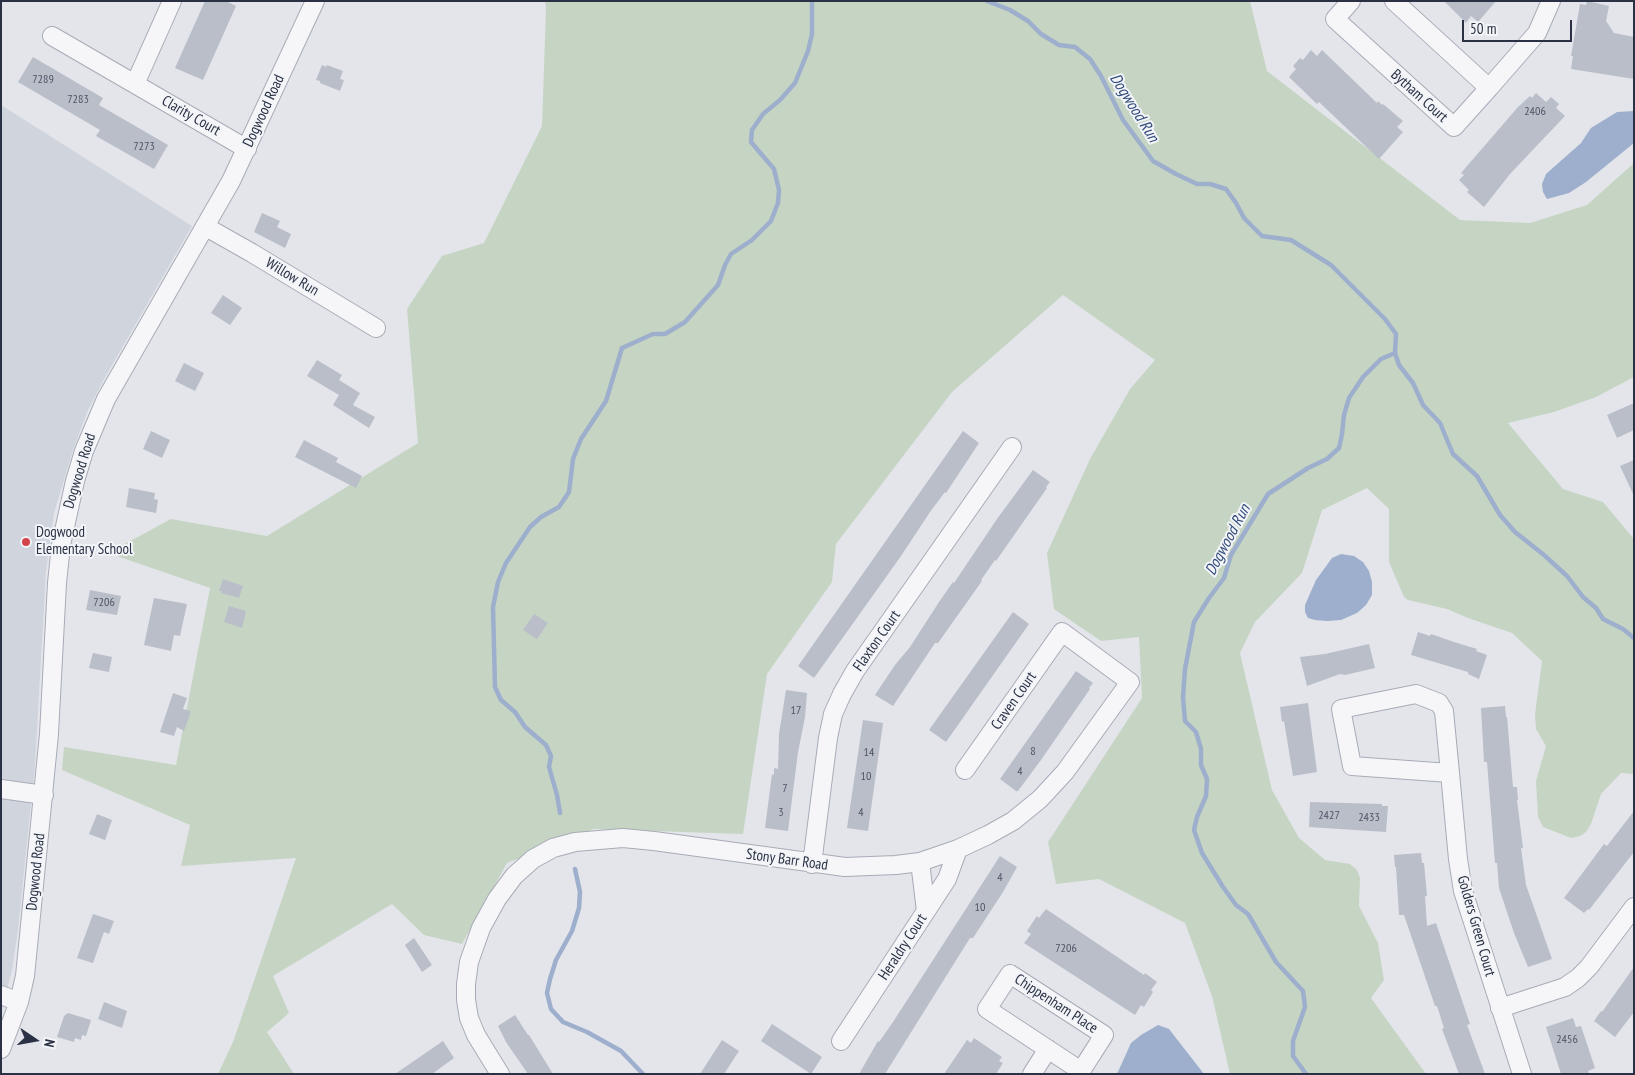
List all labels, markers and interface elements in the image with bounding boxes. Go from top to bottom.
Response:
scale bar [1465,10,1575,42]
text: 50 m [1470,19,1496,38]
street label: Bytham Court [1387,66,1451,126]
water label: Dogwood Run [1105,70,1163,146]
street label: Dogwood Road [239,72,289,150]
house number: 7289 [32,73,54,87]
street label: Clarity Court [159,92,223,140]
house number: 7283 [67,93,89,107]
house number: 2406 [1524,105,1546,119]
house number: 7273 [133,140,155,154]
street label: Willow Run [262,254,322,300]
street label: Dogwood Road [60,431,100,511]
water label: Dogwood Run [1201,501,1255,579]
place label: Dogwood Elementary School [36,524,133,559]
marker: Dogwood Elementary School [20,536,32,548]
house number: 7206 [93,596,115,610]
street label: Flaxton Court [850,607,904,675]
street label: Craven Court [988,669,1040,733]
house number: 17 [791,704,801,718]
house number: 8 [1030,745,1036,759]
house number: 14 [864,746,874,760]
house number: 4 [1017,765,1023,779]
house number: 10 [861,770,871,784]
house number: 7 [782,782,788,796]
house number: 3 [778,806,784,820]
house number: 4 [858,806,864,820]
house number: 2427 [1318,809,1340,823]
house number: 2433 [1358,811,1380,825]
street label: Dogwood Road [23,832,49,912]
street label: Stony Barr Road [745,845,829,875]
house number: 4 [997,871,1003,885]
street label: Golders Green Court [1453,874,1499,978]
house number: 10 [975,901,985,915]
street label: Heraldry Court [875,911,931,983]
house number: 7206 [1055,942,1077,956]
street label: Chippenham Place [1011,970,1101,1038]
north arrow [10,1015,60,1065]
house number: 2456 [1556,1033,1578,1047]
text: N [40,1038,59,1049]

